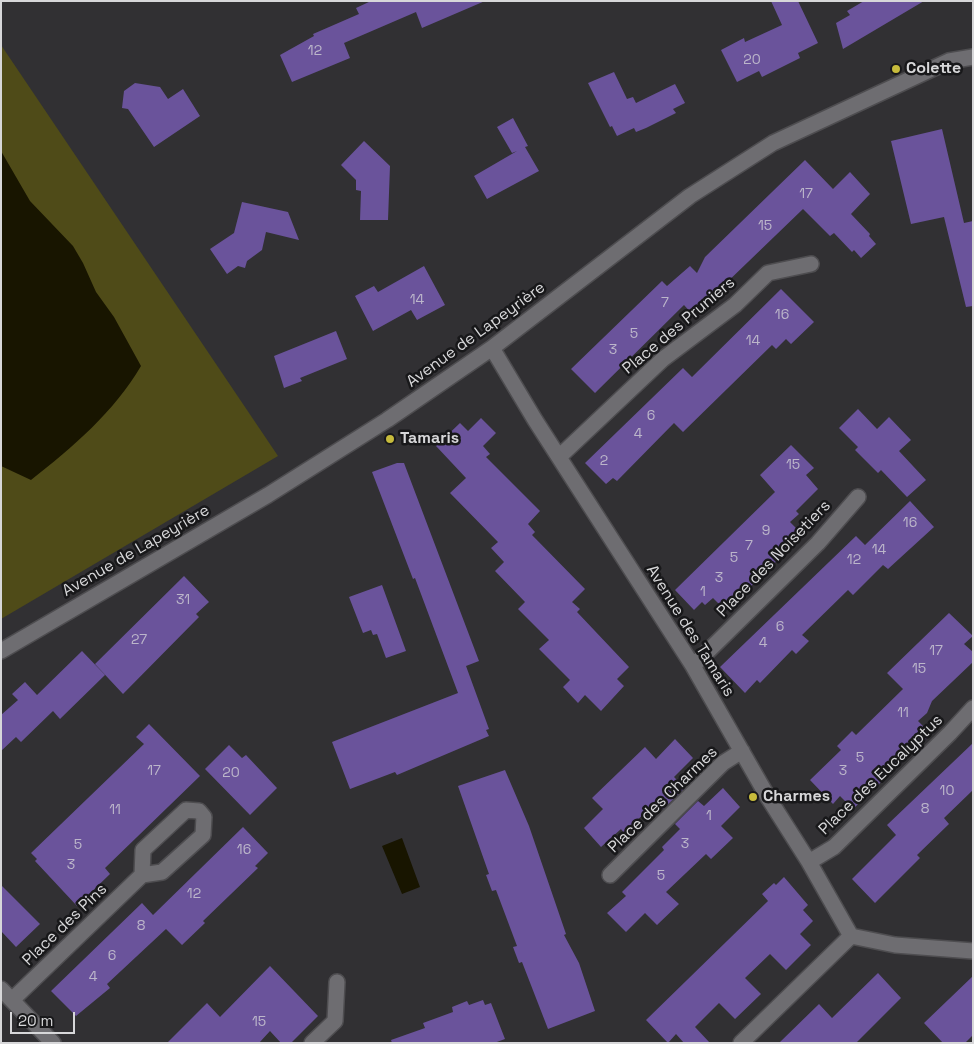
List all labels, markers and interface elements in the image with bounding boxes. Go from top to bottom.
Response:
house number: 12 [308,43,322,59]
house number: 20 [743,52,761,68]
place label: Colette [906,59,961,79]
marker: Colette [890,63,902,75]
house number: 17 [799,186,813,202]
house number: 15 [758,218,772,234]
street label: Place des Pruniers [619,273,739,379]
street label: Avenue de Lapeyrière [403,278,549,392]
house number: 14 [410,292,424,308]
house number: 7 [661,295,669,311]
house number: 16 [775,307,789,323]
house number: 5 [630,326,638,342]
house number: 14 [746,333,760,349]
house number: 3 [609,342,617,358]
house number: 6 [647,408,655,424]
house number: 4 [634,426,642,442]
place label: Tamaris [400,429,459,449]
marker: Tamaris [384,433,396,445]
house number: 2 [600,453,608,469]
house number: 15 [786,457,800,473]
street label: Place des Noisetiers [713,497,835,621]
street label: Avenue de Lapeyrière [59,501,213,601]
house number: 16 [903,515,917,531]
house number: 9 [762,523,770,539]
house number: 7 [745,538,753,554]
house number: 14 [872,542,886,558]
house number: 5 [730,550,738,566]
house number: 12 [847,552,861,568]
street label: Avenue des Tamaris [642,562,738,700]
house number: 3 [715,570,723,586]
house number: 1 [700,584,706,600]
house number: 31 [176,592,190,608]
house number: 6 [776,619,784,635]
house number: 27 [131,632,147,648]
house number: 4 [759,635,767,651]
house number: 17 [929,643,943,659]
house number: 15 [912,661,926,677]
house number: 11 [897,705,909,721]
street label: Place des Eucalyptus [815,711,947,839]
street label: Place des Charmes [604,743,722,857]
house number: 5 [856,750,864,766]
house number: 17 [147,763,161,779]
house number: 3 [839,763,847,779]
house number: 20 [222,765,240,781]
house number: 10 [940,783,954,799]
place label: Charmes [763,787,830,807]
marker: Charmes [747,791,759,803]
house number: 8 [921,801,929,817]
house number: 11 [109,802,121,818]
house number: 1 [706,808,712,824]
house number: 3 [681,836,689,852]
house number: 5 [74,837,82,853]
house number: 16 [237,842,251,858]
house number: 3 [67,857,75,873]
house number: 5 [657,868,665,884]
street label: Place des Pins [19,880,111,970]
house number: 12 [187,886,201,902]
house number: 8 [137,918,145,934]
house number: 6 [108,948,116,964]
house number: 4 [89,969,97,985]
scale bar [12,1002,78,1034]
text: 20 m [18,1011,53,1030]
house number: 15 [252,1014,266,1030]

